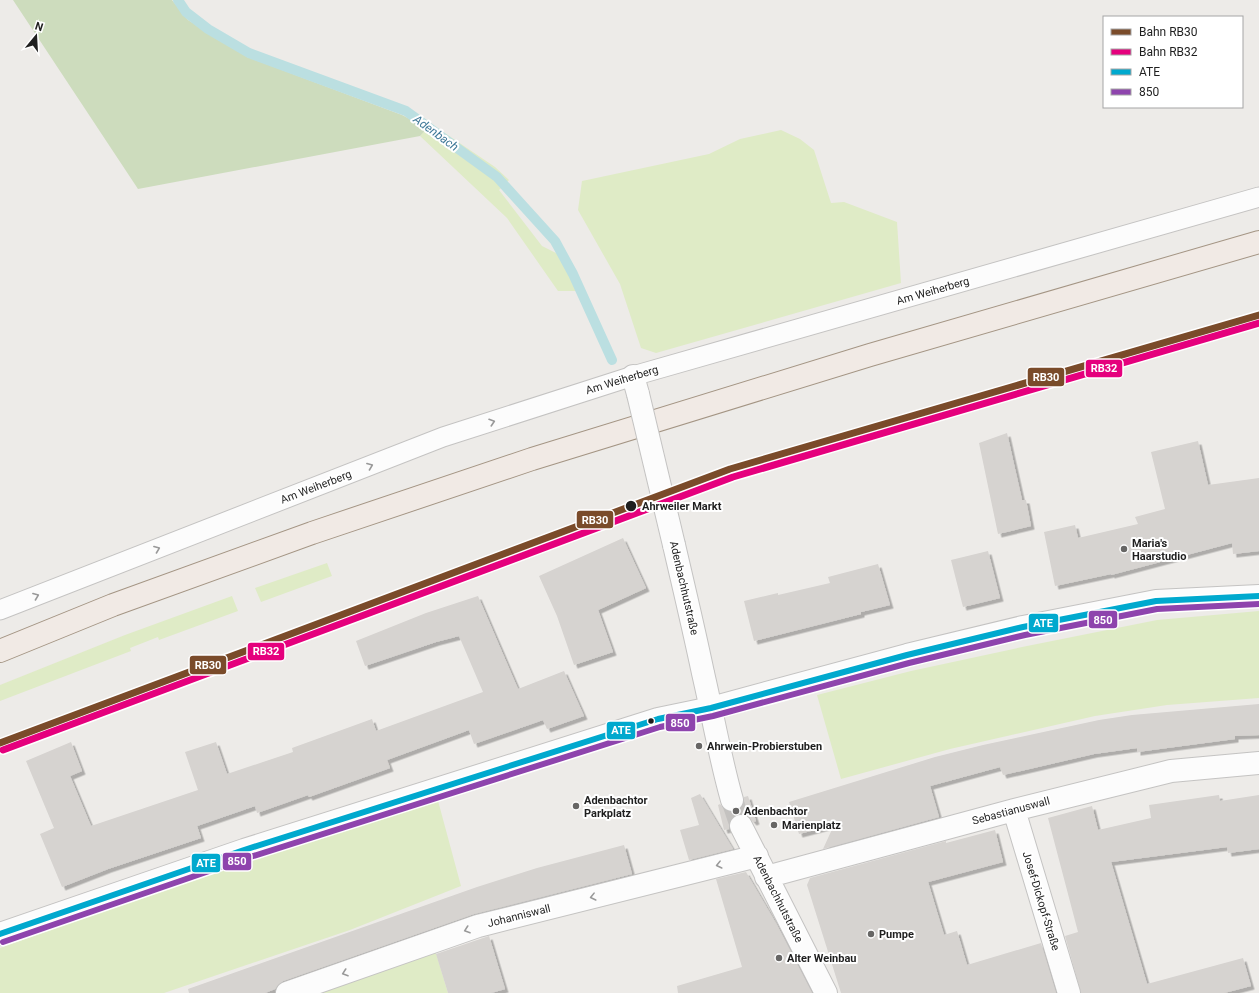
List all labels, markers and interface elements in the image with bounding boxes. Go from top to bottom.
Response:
north arrow [16,16,56,56]
legend [1103,16,1243,108]
text: N [33,20,45,34]
text: Bahn RB30 [1139,25,1198,39]
text: Bahn RB32 [1139,45,1198,59]
text: ATE [1139,65,1160,79]
text: 850 [1139,85,1159,99]
water label: Adenbach [410,111,461,154]
street label: Am Weiherberg [895,274,971,308]
line badge: RB32 [1085,359,1123,378]
text: RB32 [1091,362,1117,375]
street label: Am Weiherberg [584,363,660,397]
line badge: RB30 [1027,367,1065,387]
text: RB30 [1033,371,1059,384]
one-way arrow [488,418,495,426]
one-way arrow [366,462,373,470]
street label: Am Weiherberg [279,467,353,507]
marker: Ahrweiler Markt [624,499,638,513]
place label: Ahrweiler Markt [642,500,722,513]
line badge: RB30 [576,510,614,529]
text: RB30 [582,514,608,527]
place label: Maria's Haarstudio [1132,537,1186,563]
street label: Adenbachhutstraße [667,540,701,636]
marker: Maria's Haarstudio [1119,544,1129,554]
one-way arrow [154,545,161,553]
one-way arrow [32,593,40,601]
line badge: 850 [1088,610,1118,629]
line badge: ATE [1028,613,1059,633]
text: 850 [1094,614,1112,627]
text: ATE [1033,617,1053,630]
line badge: RB32 [247,642,285,661]
text: RB32 [253,645,279,658]
line badge: RB30 [189,655,227,675]
text: RB30 [195,659,221,672]
line badge: 850 [665,713,696,732]
unlabelled marker [646,716,656,726]
text: 850 [671,717,689,730]
line badge: ATE [606,721,636,740]
text: ATE [611,724,631,737]
place label: Ahrwein-Probierstuben [707,740,822,753]
marker: Ahrwein-Probierstuben [694,741,704,751]
place label: Adenbachtor Parkplatz [584,794,647,820]
street label: Sebastianuswall [971,794,1051,828]
marker: Adenbachtor Parkplatz [571,801,581,811]
place label: Adenbachtor [744,805,807,818]
marker: Adenbachtor [731,806,741,816]
place label: Marienplatz [782,819,841,832]
marker: Marienplatz [769,820,779,830]
street label: Josef-Dickopf-Straße [1020,850,1062,952]
line badge: 850 [222,852,252,871]
line badge: ATE [191,853,221,873]
street label: Adenbachhutstraße [750,853,806,945]
text: 850 [228,855,246,868]
text: ATE [196,857,216,870]
one-way arrow [716,861,722,869]
one-way arrow [590,893,596,901]
street label: Johanniswall [486,902,552,930]
one-way arrow [464,925,471,934]
place label: Pumpe [879,928,914,941]
marker: Pumpe [866,929,876,939]
place label: Alter Weinbau [787,952,856,965]
marker: Alter Weinbau [774,953,784,963]
one-way arrow [341,968,348,977]

